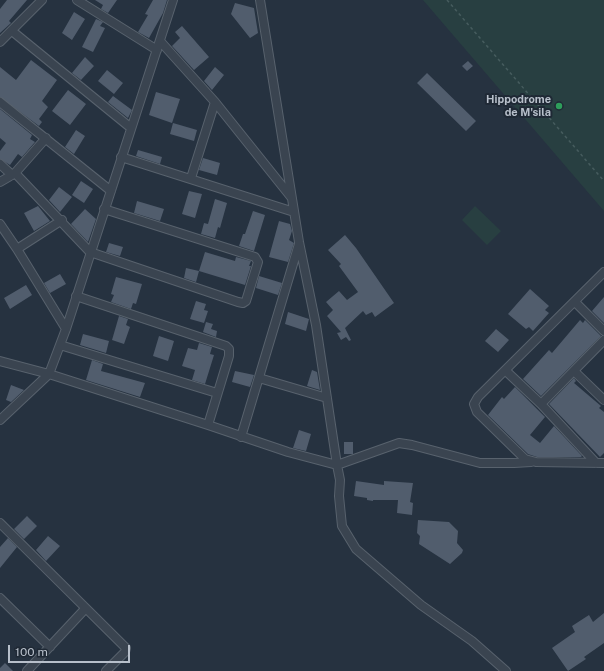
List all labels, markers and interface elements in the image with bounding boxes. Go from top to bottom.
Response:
place label: Hippodrome de M'sila [486,93,551,119]
marker: Hippodrome de M'sila [554,101,564,111]
scale bar [10,637,132,663]
text: 100 m [15,645,48,659]

